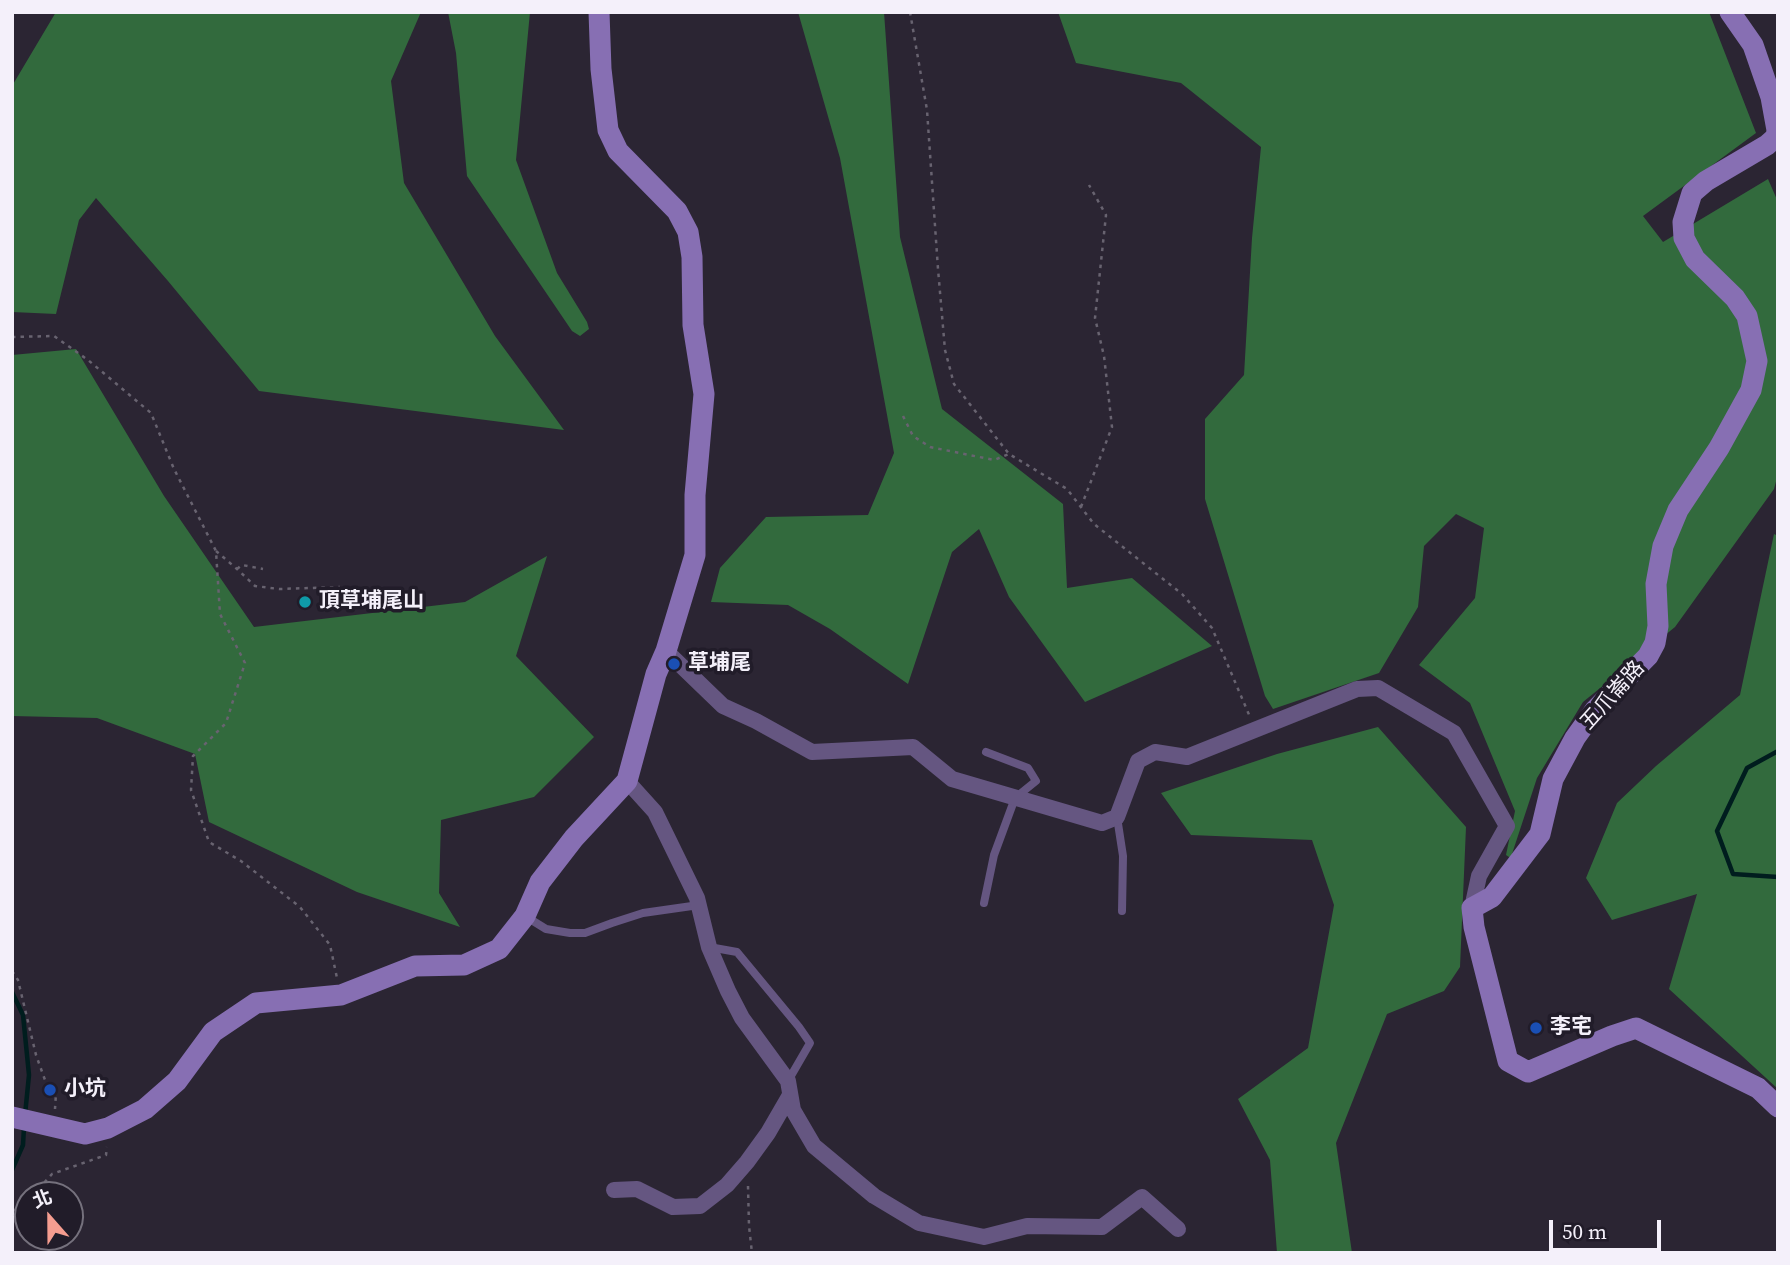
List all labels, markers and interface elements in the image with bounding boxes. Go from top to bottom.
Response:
place label: 頂草埔尾山 [319,589,424,615]
marker: 頂草埔尾山 [297,594,313,610]
place label: 草埔尾 [688,651,751,677]
marker: 草埔尾 [666,656,682,672]
street label: 五爪崙路 [1576,656,1650,736]
place label: 李宅 [1550,1015,1592,1041]
marker: 李宅 [1528,1020,1544,1036]
place label: 小坑 [64,1077,106,1103]
marker: 小坑 [42,1082,58,1098]
north arrow [14,1181,84,1251]
text: 北 [29,1183,56,1214]
scale bar [1552,1206,1664,1250]
text: 50 m [1562,1217,1607,1246]

